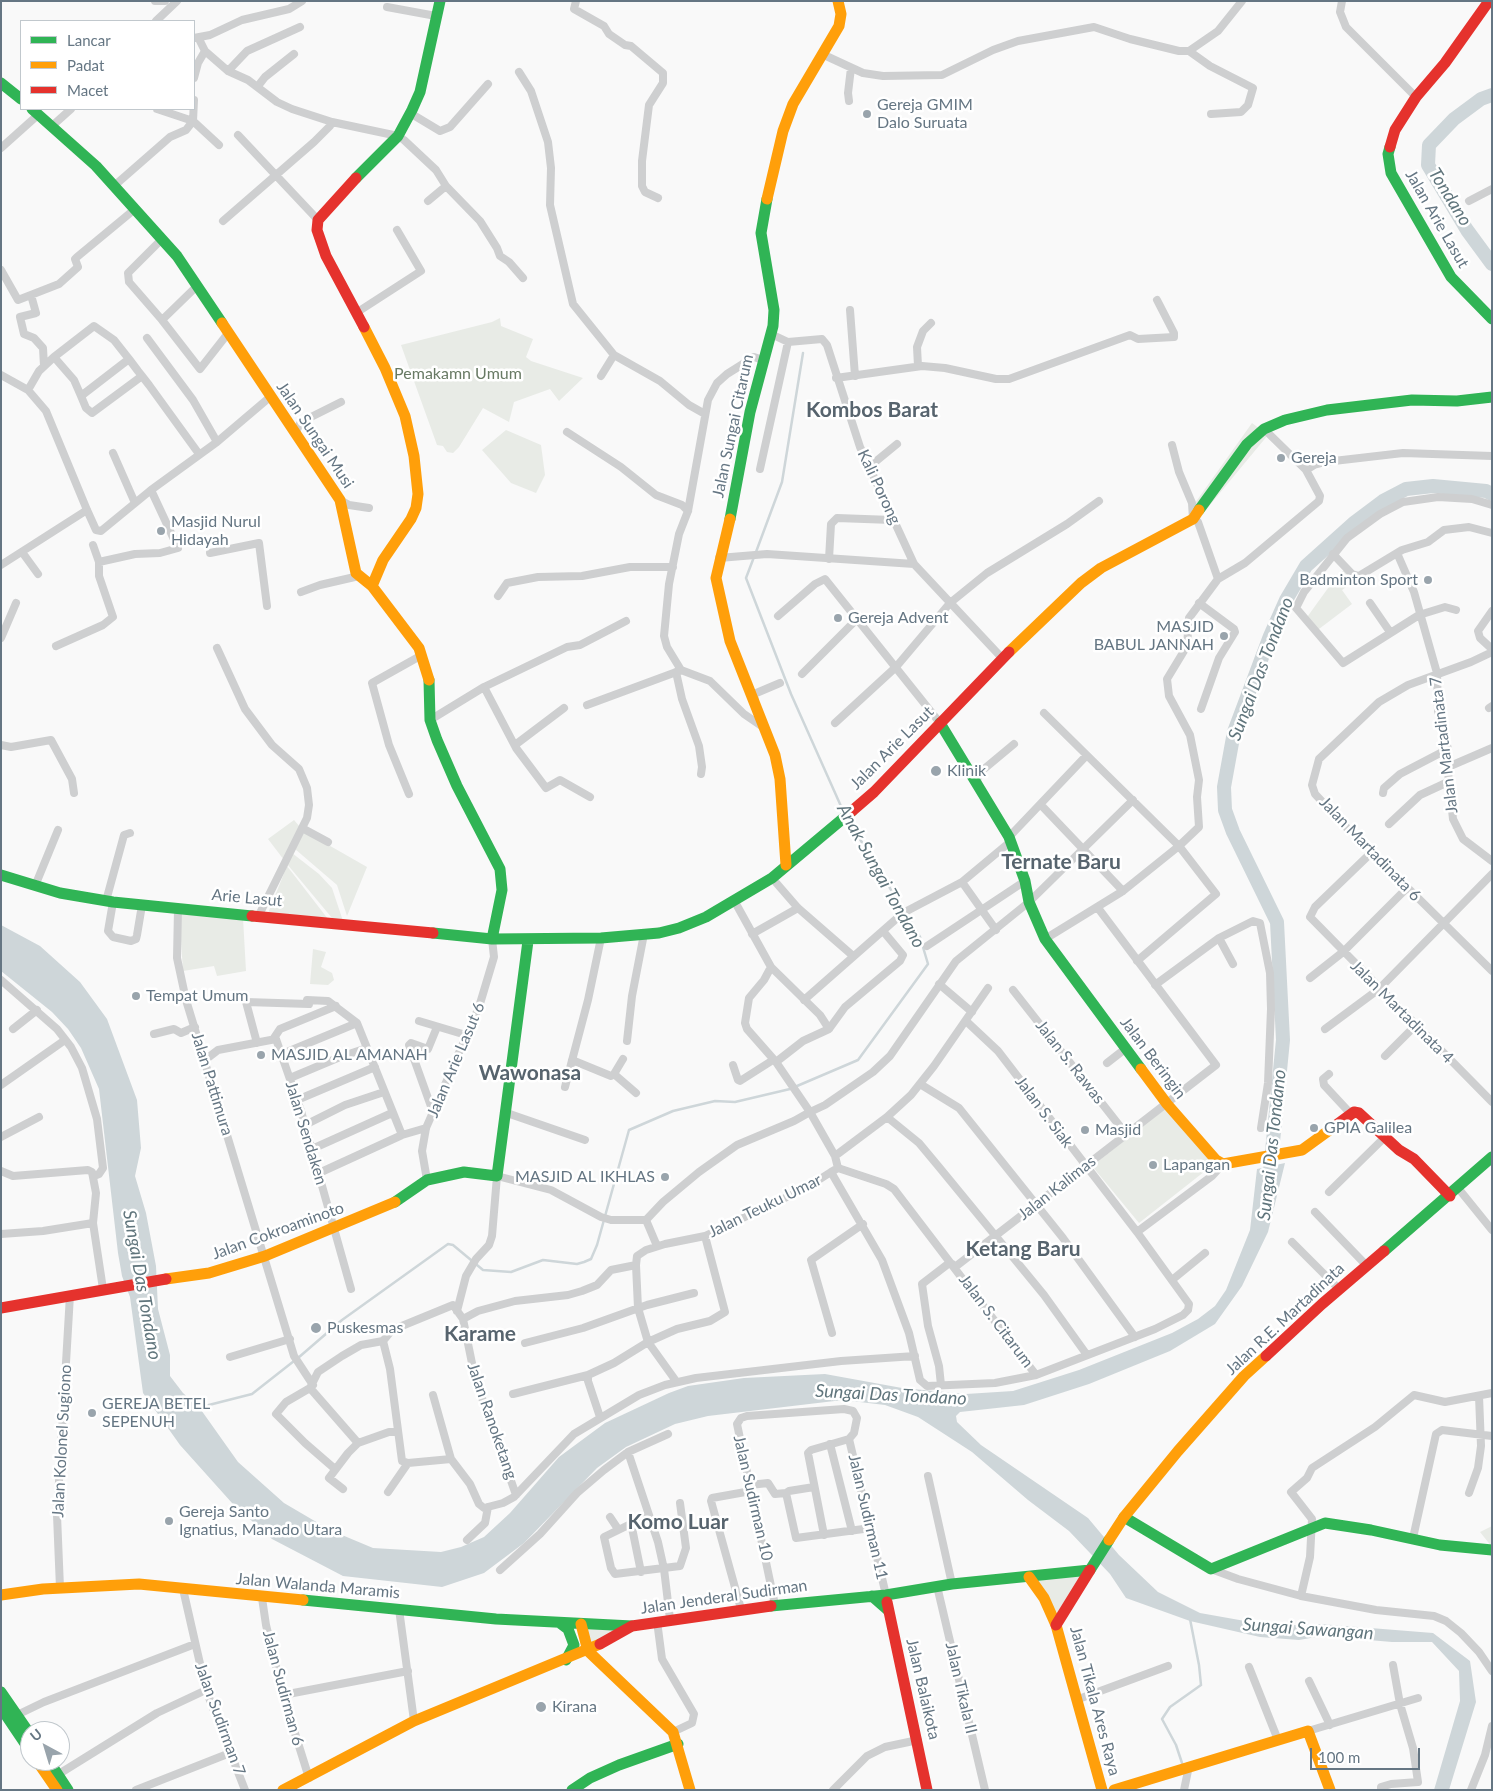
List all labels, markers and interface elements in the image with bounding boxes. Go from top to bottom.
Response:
legend [20,20,195,110]
text: Lancar [67,31,111,49]
text: Padat [67,56,104,74]
text: Macet [67,81,108,99]
place label: Gereja GMIM Dalo Suruata [877,95,973,133]
marker: Gereja GMIM Dalo Suruata [861,108,873,120]
water label: Tondano [1424,164,1476,230]
street label: Jalan Arie Lasut [1401,167,1473,271]
street label: Jalan Sungai Citarum [708,353,758,499]
park label: Pemakamn Umum [394,364,522,384]
street label: Jalan Sungai Musi [272,378,358,492]
district label: Kombos Barat [806,397,938,423]
street label: Kali Porong [853,447,905,527]
place label: Gereja [1291,448,1337,468]
marker: Gereja [1275,452,1287,464]
place label: Masjid Nurul Hidayah [171,512,261,550]
marker: Masjid Nurul Hidayah [155,525,167,537]
place label: Badminton Sport [1299,570,1418,590]
marker: Badminton Sport [1422,574,1434,586]
water label: Sungai Das Tondano [1224,594,1298,744]
place label: Gereja Advent [848,608,949,628]
marker: Gereja Advent [832,612,844,624]
place label: MASJID BABUL JANNAH [1094,617,1214,655]
marker: MASJID BABUL JANNAH [1218,630,1230,642]
street label: Jalan Martadinata 7 [1426,675,1462,815]
street label: Jalan Arie Lasut [846,702,938,794]
place label: Klinik [947,761,986,781]
marker: Klinik [929,764,943,778]
street label: Jalan Martadinata 6 [1315,793,1425,905]
water label: Anak Sungai Tondano [832,800,930,952]
district label: Ternate Baru [1001,849,1121,875]
street label: Arie Lasut [211,885,283,911]
street label: Jalan Martadinata 4 [1346,956,1458,1068]
place label: Tempat Umum [146,986,249,1006]
marker: Tempat Umum [130,990,142,1002]
street label: Jalan Arie Lasut 6 [423,1000,489,1120]
street label: Jalan Beringin [1116,1013,1190,1103]
street label: Jalan S. Rawas [1031,1016,1109,1108]
street label: Jalan Pattimura [187,1030,237,1138]
place label: MASJID AL AMANAH [271,1045,428,1065]
marker: MASJID AL AMANAH [255,1049,267,1061]
district label: Wawonasa [479,1060,581,1086]
water label: Sungai Das Tondano [1253,1068,1291,1222]
street label: Jalan S. Siak [1011,1073,1077,1151]
street label: Jalan Sendaken [281,1079,331,1187]
place label: GPIA Galilea [1324,1118,1412,1138]
place label: Masjid [1095,1120,1141,1140]
marker: GPIA Galilea [1308,1122,1320,1134]
marker: Masjid [1079,1124,1091,1136]
street label: Jalan Kalimas [1014,1152,1100,1224]
place label: Lapangan [1163,1155,1230,1175]
marker: Lapangan [1147,1159,1159,1171]
place label: MASJID AL IKHLAS [515,1167,655,1187]
street label: Jalan Teuku Umar [705,1170,825,1242]
marker: MASJID AL IKHLAS [659,1171,671,1183]
street label: Jalan Cokroaminoto [209,1198,347,1264]
water label: Sungai Das Tondano [118,1208,166,1362]
district label: Ketang Baru [965,1236,1081,1262]
street label: Jalan R.E. Martadinata [1222,1259,1348,1379]
street label: Jalan S. Citarum [955,1271,1037,1371]
place label: Puskesmas [327,1318,403,1338]
marker: Puskesmas [309,1321,323,1335]
district label: Karame [444,1321,516,1347]
street label: Jalan Ranoketang [463,1360,521,1482]
street label: Jalan Kolonel Sugiono [48,1364,76,1518]
water label: Sungai Das Tondano [815,1380,967,1410]
place label: GEREJA BETEL SEPENUH [102,1394,210,1432]
marker: GEREJA BETEL SEPENUH [86,1407,98,1419]
street label: Jalan Sudirman 10 [729,1434,777,1562]
street label: Jalan Sudirman 11 [844,1453,892,1581]
place label: Gereja Santo Ignatius, Manado Utara [179,1502,342,1540]
district label: Komo Luar [627,1509,729,1535]
marker: Gereja Santo Ignatius, Manado Utara [163,1515,175,1527]
street label: Jalan Walanda Maramis [235,1569,401,1603]
street label: Jalan Jenderal Sudirman [639,1576,809,1618]
water label: Sungai Sawangan [1242,1614,1374,1644]
street label: Jalan Tikala Ares Raya [1066,1624,1124,1778]
street label: Jalan Sudirman 6 [258,1628,308,1748]
street label: Jalan Balaikota [902,1637,944,1741]
street label: Jalan Tikala II [941,1640,981,1736]
street label: Jalan Sudirman 7 [191,1660,249,1778]
place label: Kirana [552,1697,597,1717]
marker: Kirana [534,1700,548,1714]
north arrow [20,1721,70,1771]
text: U [26,1725,45,1745]
scale bar [1313,1738,1423,1770]
text: 100 m [1318,1748,1360,1766]

